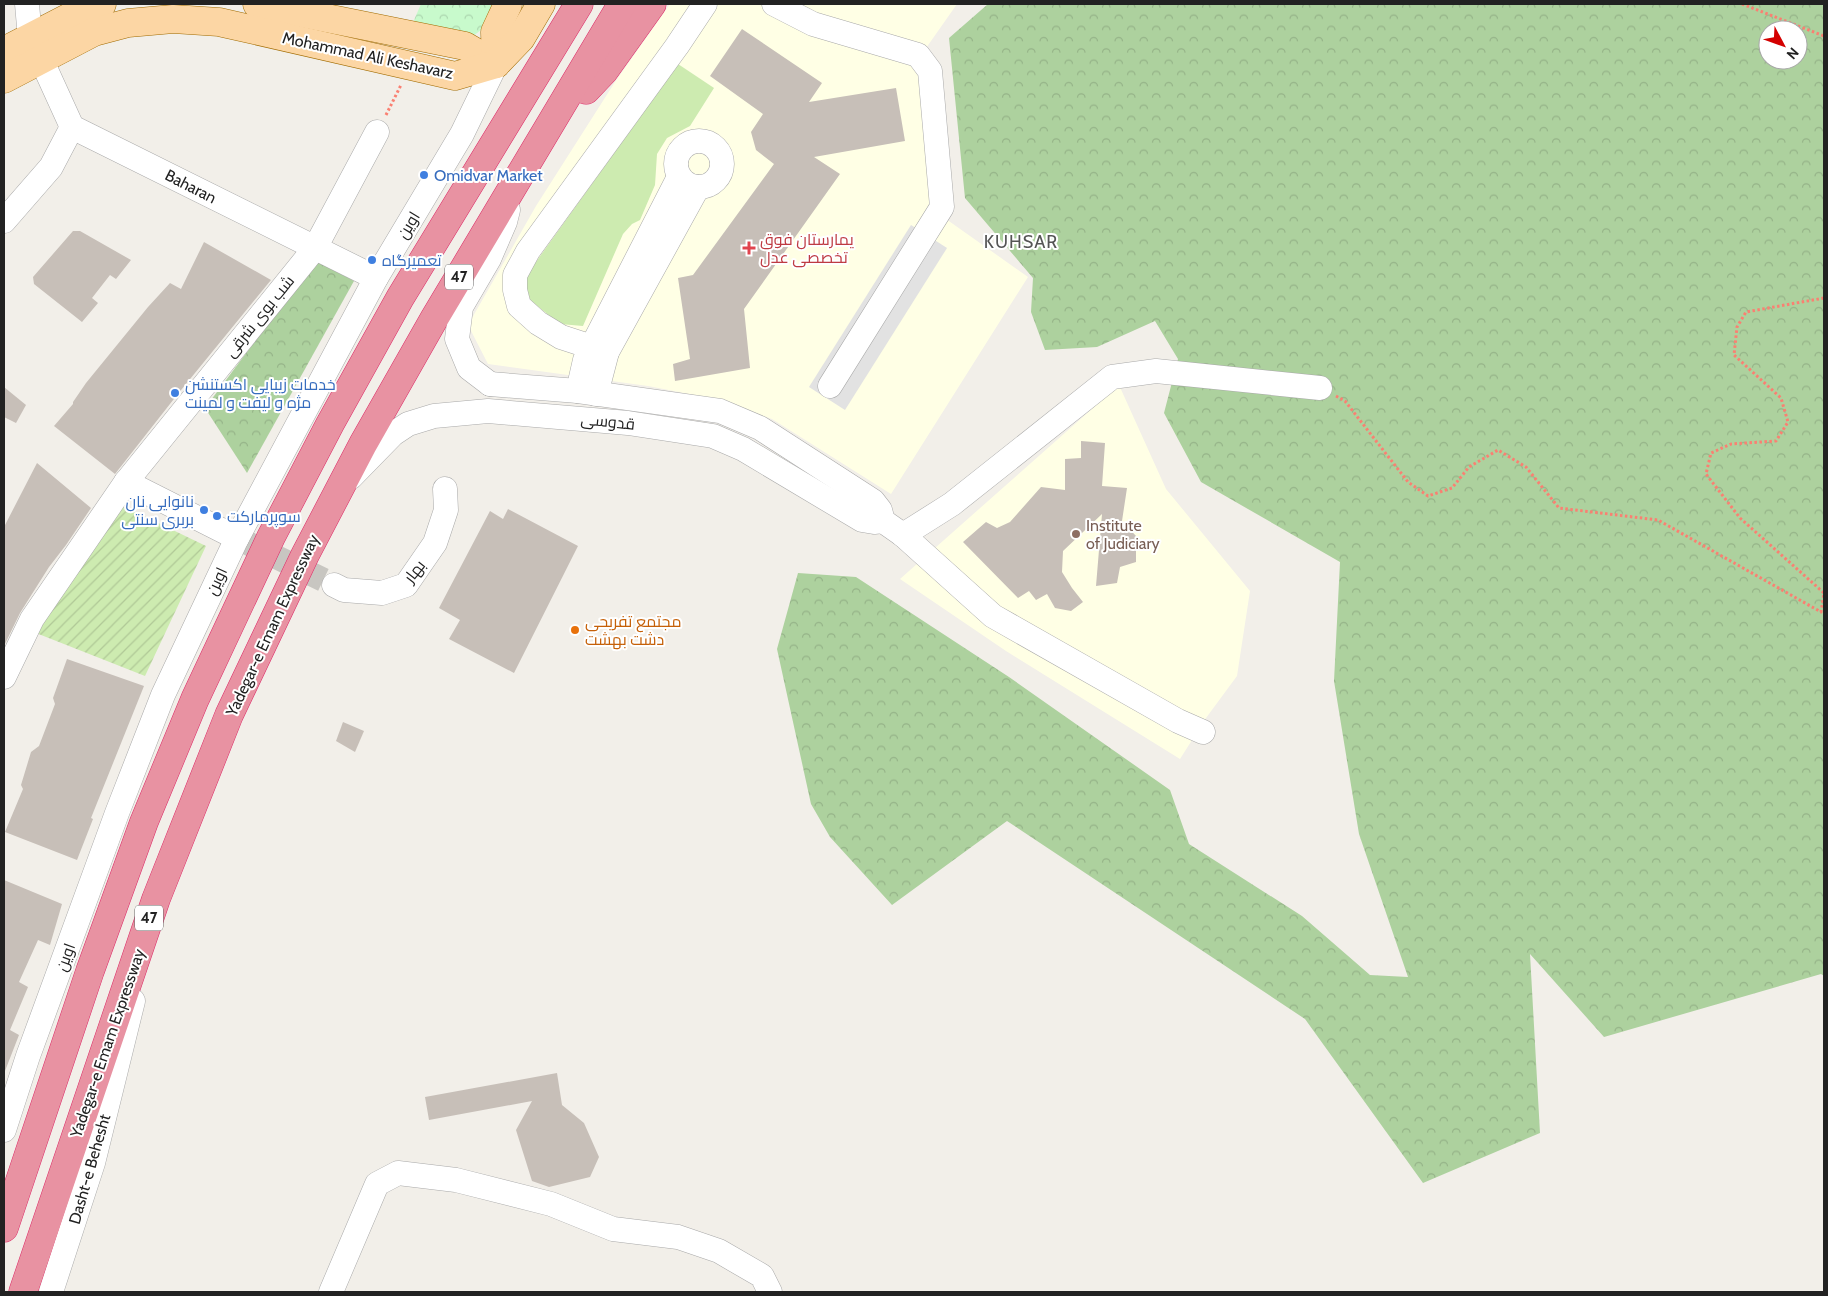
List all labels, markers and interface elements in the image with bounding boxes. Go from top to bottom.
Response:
north arrow [1758,20,1808,70]
street label: Mohammad Ali Keshavarz [281,28,455,83]
text: N [1783,44,1803,63]
street label: Baharan [162,165,220,207]
place label: Omidvar Market [434,166,543,185]
marker: Omidvar Market [418,169,430,181]
street label: اوین [393,208,425,243]
place label: یمارستان فوق تخصصی عدل [760,230,854,268]
district label: KUHSAR [984,231,1058,253]
marker: یمارستان فوق تخصصی عدل [742,241,756,255]
place label: تعمیرگاه [382,251,442,270]
marker: تعمیرگاه [366,254,378,266]
road number: 47 [445,264,473,290]
street label: شب بوی شرقی [221,272,299,362]
place label: خدمات زیبایی اکستنشن مژه و لیفت و لمینت [185,375,336,412]
marker: خدمات زیبایی اکستنشن مژه و لیفت و لمینت [169,387,181,399]
street label: قدوسی [580,409,636,435]
place label: نانوایی نان بربری سنتی [121,492,194,530]
marker: نانوایی نان بربری سنتی [198,504,210,516]
place label: سوپرمارکت [227,507,301,528]
marker: سوپرمارکت [211,510,223,522]
place label: Institute of Judiciary [1086,516,1160,553]
marker: Institute of Judiciary [1070,528,1082,540]
street label: Yadegar-e Emam Expressway [222,531,323,720]
street label: بهار [399,556,430,588]
street label: اوین [202,564,232,599]
place label: مجتمع تفریحی دشت بهشت [585,612,681,650]
marker: مجتمع تفریحی دشت بهشت [569,624,581,636]
road number: 47 [135,906,163,930]
street label: اوین [52,941,80,974]
street label: Yadegar-e Emam Expressway [66,946,149,1141]
street label: Dasht-e Behesht [65,1111,114,1226]

